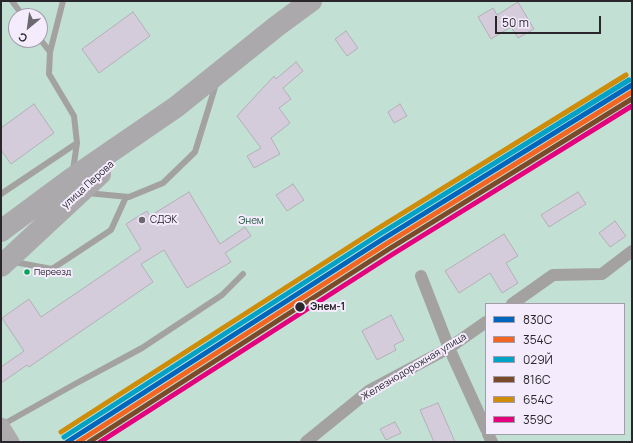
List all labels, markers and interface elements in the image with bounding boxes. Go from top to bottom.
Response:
north arrow [8,8,48,48]
scale bar [497,8,603,34]
text: 50 m [502,14,529,31]
text: С [15,30,30,47]
street label: улица Перова [60,159,116,211]
place label: СДЭК [150,214,177,226]
marker: СДЭК [137,215,147,225]
park label: Энем [238,215,264,227]
marker: Переезд [22,267,32,277]
place label: Переезд [34,267,71,277]
marker: Энем-1 [293,300,307,314]
place label: Энем-1 [310,301,345,313]
legend [485,303,625,435]
text: 830С [523,311,553,328]
street label: Железнодорожная улица [359,331,469,403]
text: 354С [523,331,552,348]
text: 029Й [523,351,553,368]
text: 816С [523,371,551,388]
text: 654С [523,391,553,408]
text: 359С [523,411,553,428]

